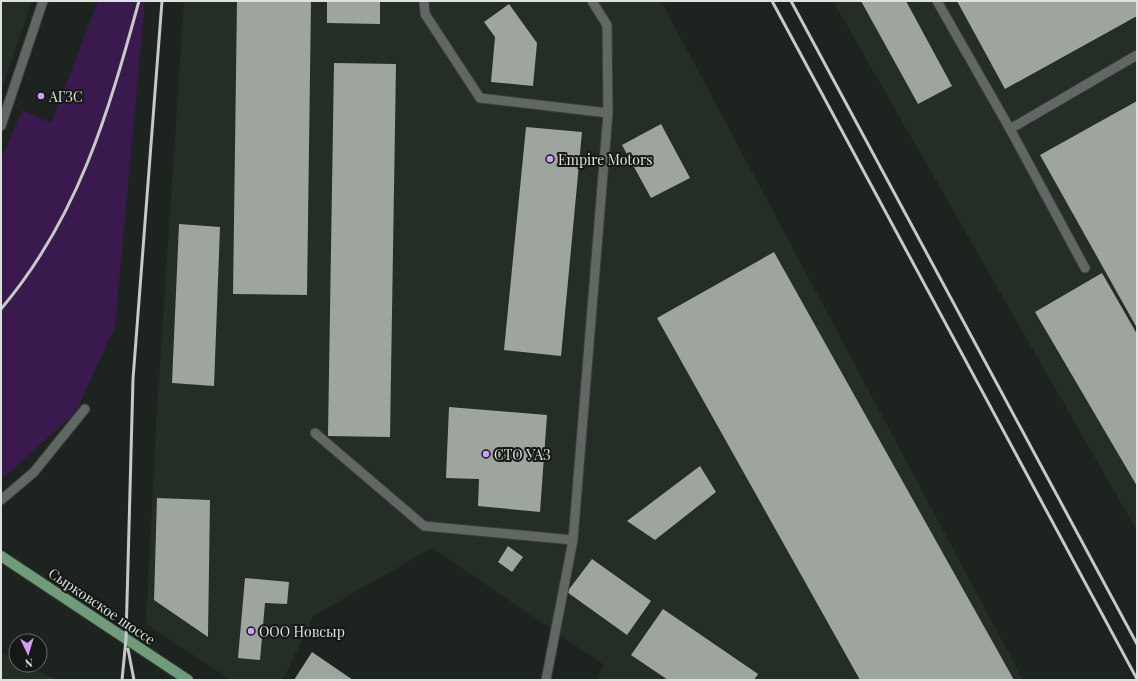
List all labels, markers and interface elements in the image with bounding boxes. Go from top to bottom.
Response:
place label: АГЗС [48,87,83,106]
marker: АГЗС [36,91,46,101]
place label: Empire Motors [558,150,652,169]
marker: Empire Motors [545,154,555,164]
place label: СТО УАЗ [494,445,551,464]
marker: СТО УАЗ [481,449,491,459]
street label: Сырковское шоссе [45,563,159,649]
place label: ООО Новсыр [259,622,345,641]
marker: ООО Новсыр [246,626,256,636]
north arrow [8,633,48,673]
text: N [24,656,33,671]

